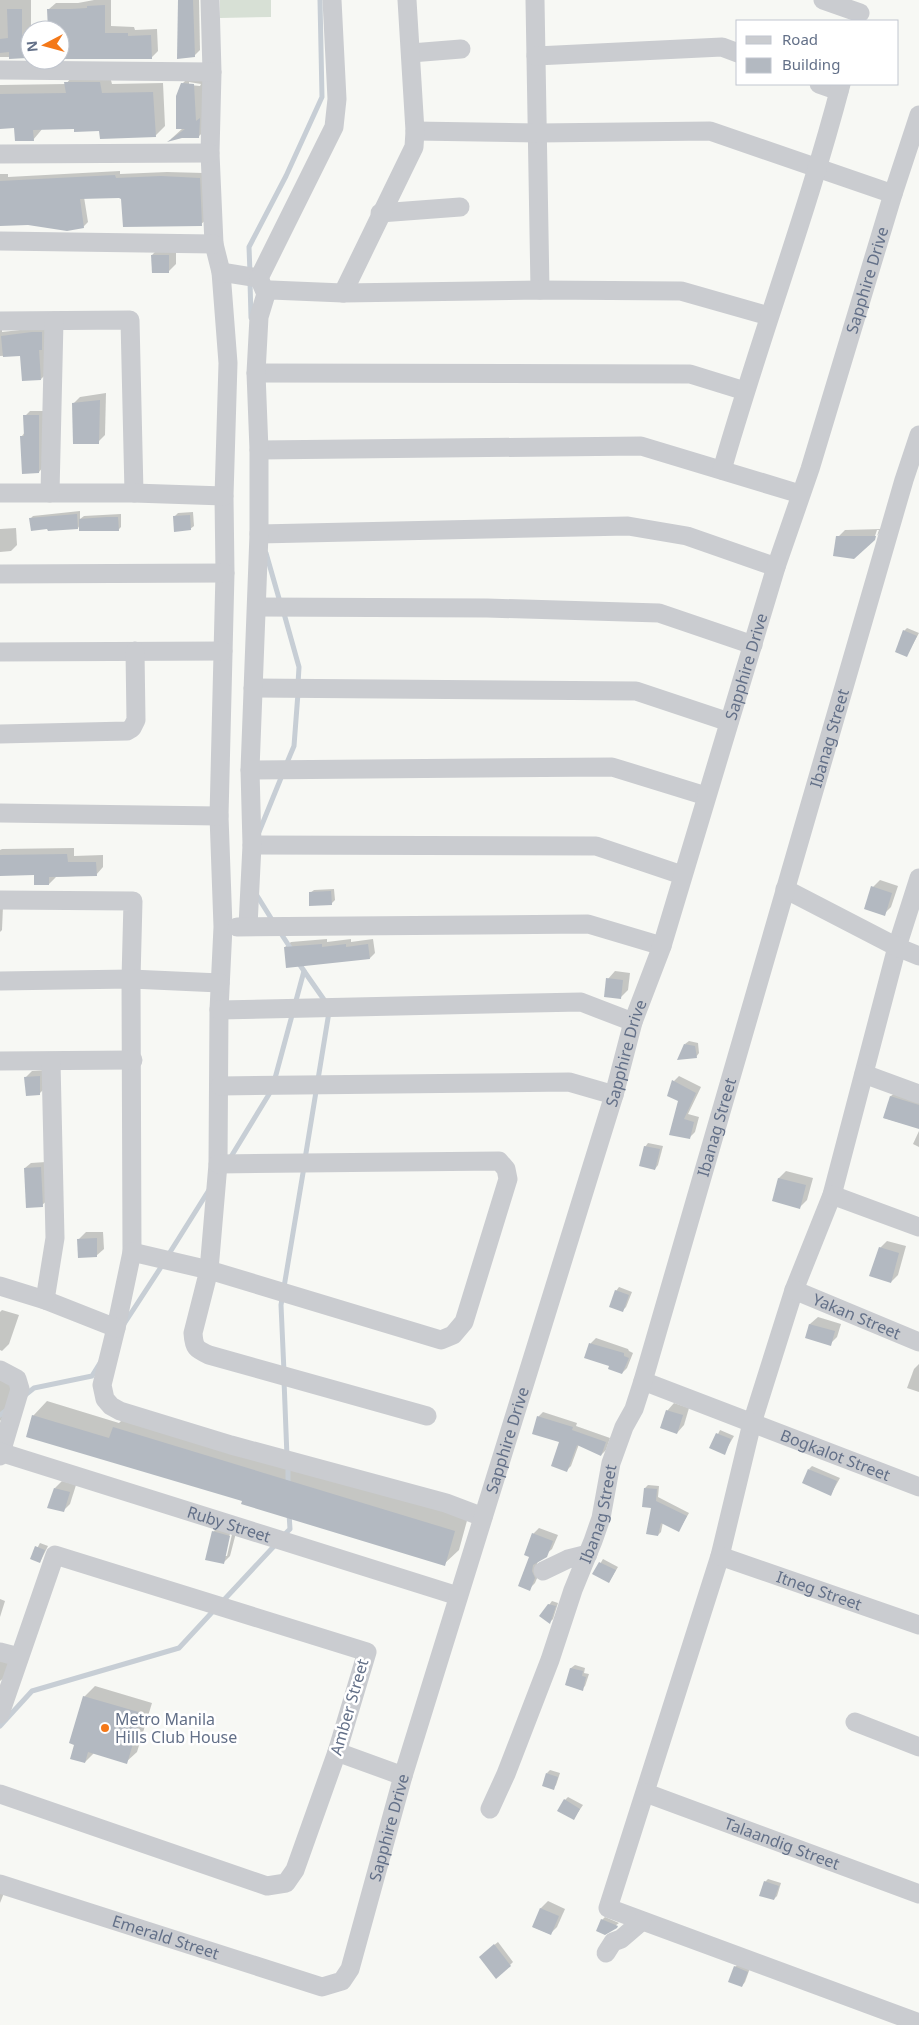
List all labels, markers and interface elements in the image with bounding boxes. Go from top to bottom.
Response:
north arrow [20,20,70,70]
legend [736,20,899,85]
text: Road [782,29,818,49]
text: N [22,40,42,53]
text: Building [782,54,840,74]
street label: Sapphire Drive [840,224,894,336]
street label: Sapphire Drive [720,610,773,723]
street label: Ibanag Street [804,686,854,790]
street label: Sapphire Drive [600,996,652,1109]
street label: Ibanag Street [692,1075,741,1179]
street label: Yakan Street [809,1288,904,1344]
street label: Sapphire Drive [480,1384,534,1496]
street label: Bogkalot Street [777,1424,894,1486]
street label: Ibanag Street [574,1462,622,1567]
street label: Ruby Street [184,1501,274,1548]
street label: Itneg Street [774,1565,865,1615]
street label: Amber Street [325,1656,373,1758]
place label: Metro Manila Hills Club House [115,1708,237,1748]
marker: Metro Manila Hills Club House [99,1722,111,1734]
street label: Sapphire Drive [364,1771,414,1884]
street label: Talaandig Street [721,1812,843,1875]
street label: Emerald Street [109,1910,222,1964]

